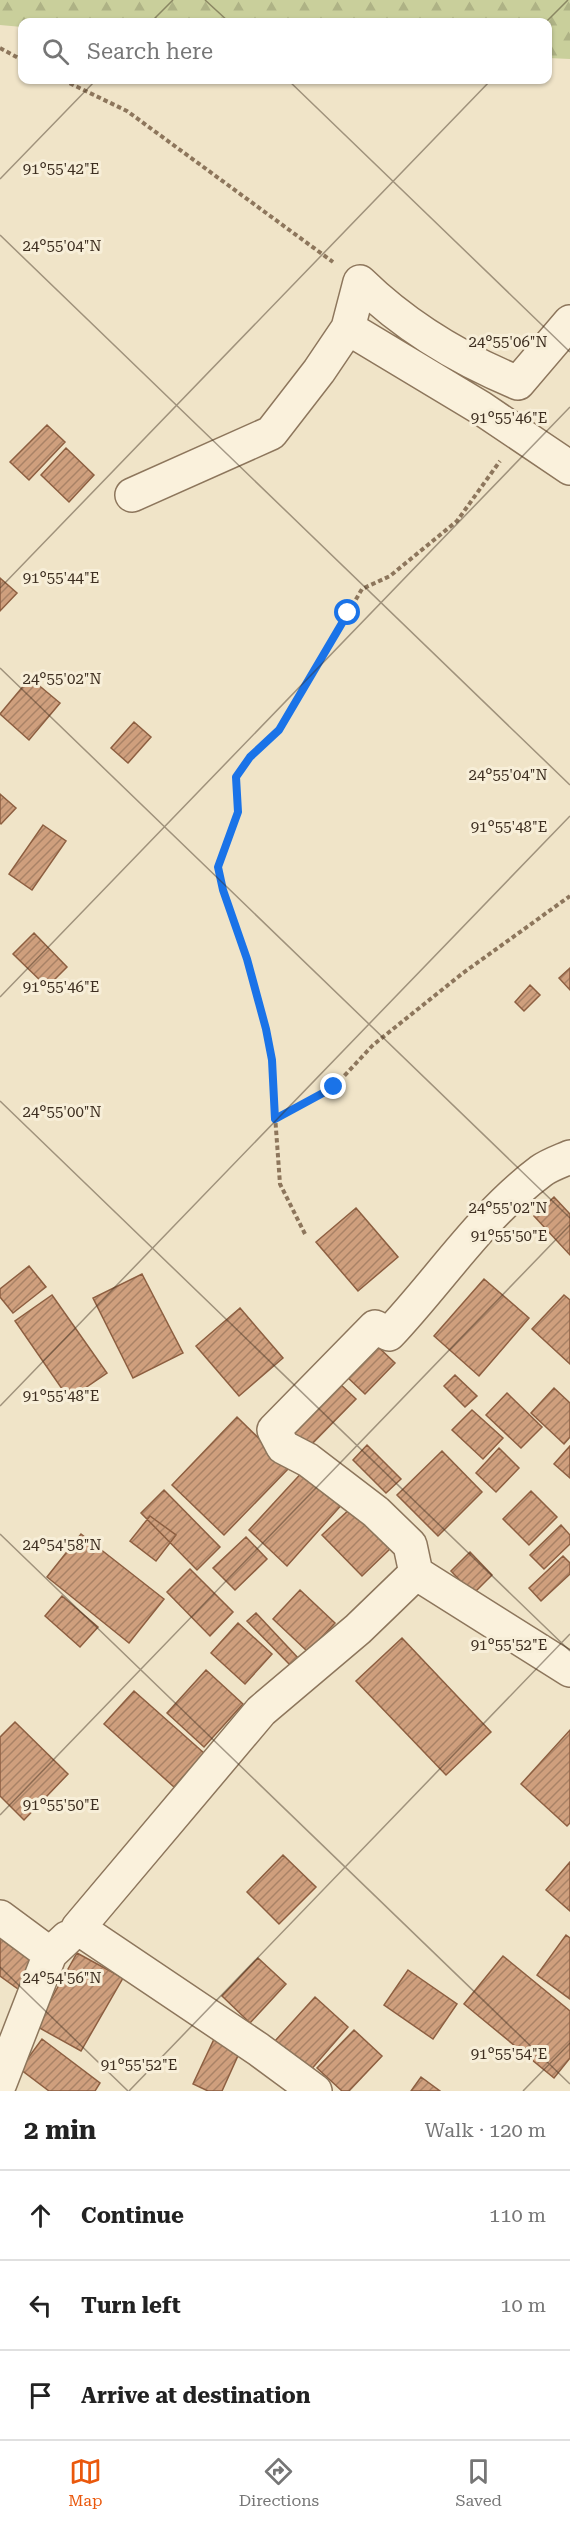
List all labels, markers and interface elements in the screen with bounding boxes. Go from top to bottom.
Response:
search box [18,18,552,84]
icon: search [39,35,72,68]
text: Search here [87,39,213,64]
text: 91°55'42"E [23,160,99,178]
text: 24°55'04"N [22,237,102,255]
text: 24°55'06"N [468,333,548,351]
text: 91°55'46"E [471,409,547,427]
text: 91°55'44"E [23,569,99,587]
route start [334,599,360,625]
text: 24°55'02"N [22,670,102,688]
text: 24°55'04"N [468,766,548,784]
text: 91°55'48"E [471,818,547,836]
text: 91°55'46"E [23,978,99,996]
route end [320,1073,346,1099]
text: 24°55'00"N [22,1103,102,1121]
text: 24°55'02"N [468,1199,548,1217]
text: 91°55'50"E [471,1227,547,1245]
text: 91°55'48"E [23,1387,99,1405]
text: 24°54'58"N [22,1536,102,1554]
text: 91°55'52"E [471,1636,547,1654]
text: 91°55'50"E [23,1796,99,1814]
text: 24°54'56"N [22,1969,102,1987]
text: 91°55'54"E [471,2045,547,2063]
text: 91°55'52"E [101,2056,177,2074]
text: 2 min [24,2115,96,2145]
text: Walk · 120 m [425,2118,546,2142]
icon: ahead [24,2199,57,2232]
text: Continue [81,2203,184,2228]
text: 110 m [489,2203,546,2227]
icon: left [24,2289,57,2322]
text: Turn left [81,2293,181,2318]
text: 10 m [500,2293,546,2317]
icon: arrive [24,2379,57,2412]
text: Arrive at destination [81,2383,310,2408]
tab: Map [68,2455,102,2510]
tab: Directions [239,2455,319,2510]
tab: Saved [455,2455,502,2510]

